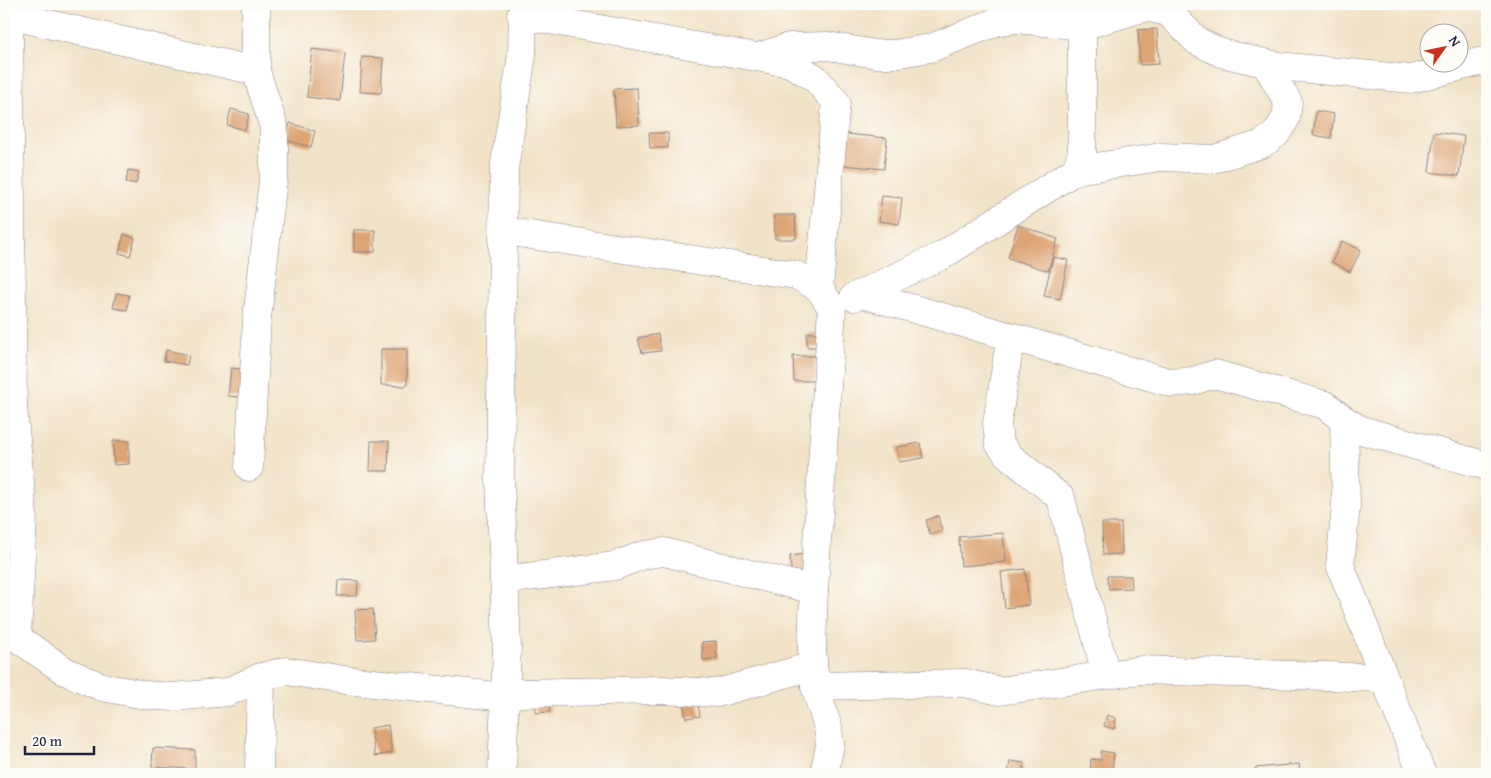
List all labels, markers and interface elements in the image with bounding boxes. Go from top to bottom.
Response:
north arrow [1418,22,1468,72]
text: N [1444,32,1466,51]
scale bar [25,723,94,755]
text: 20 m [32,730,63,751]

